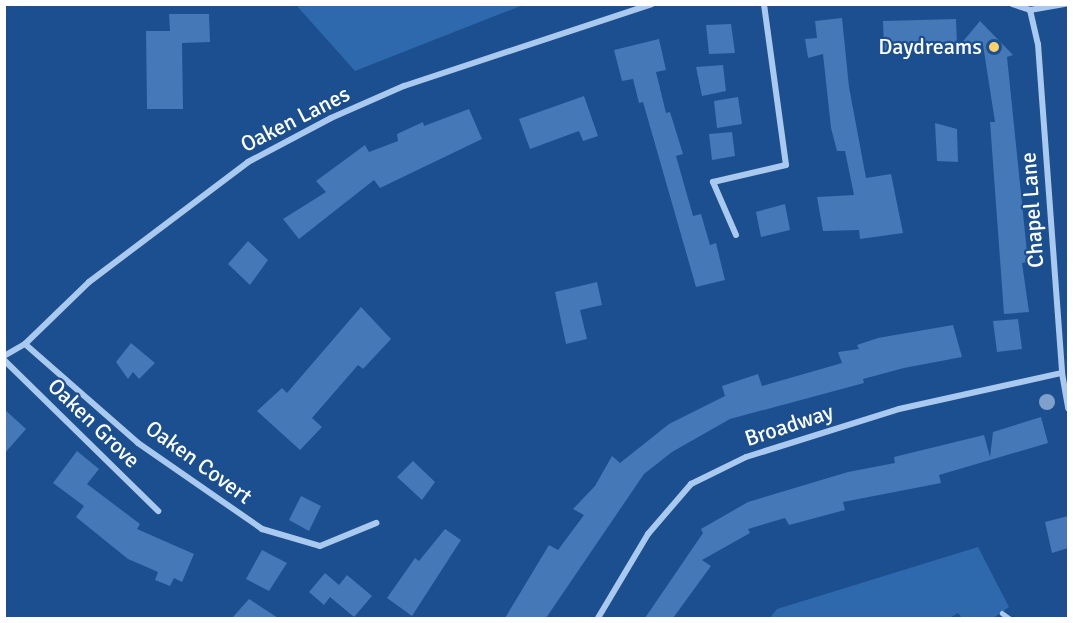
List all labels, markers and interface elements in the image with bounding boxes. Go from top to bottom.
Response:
place label: Daydreams [878,34,982,60]
marker: Daydreams [987,40,1001,54]
street label: Oaken Lanes [236,80,354,158]
street label: Chapel Lane [1015,151,1049,269]
street label: Oaken Grove [43,373,145,473]
street label: Broadway [741,398,837,452]
street label: Oaken Covert [141,415,257,509]

